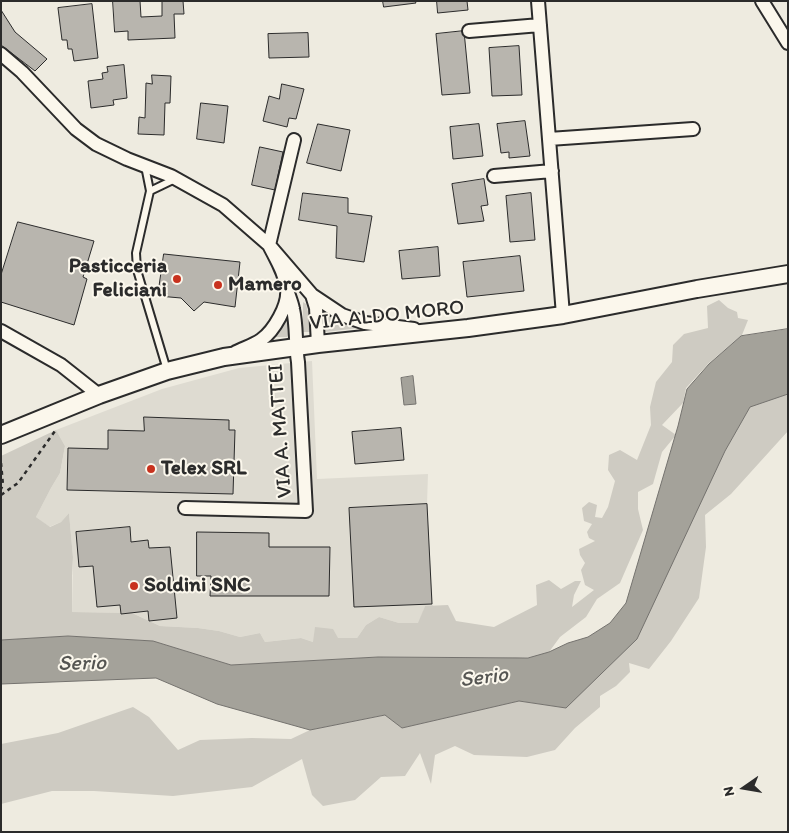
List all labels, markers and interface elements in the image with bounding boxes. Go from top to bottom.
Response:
place label: Pasticceria Feliciani [69,254,167,304]
place label: Mamero [228,272,302,298]
marker: Pasticceria Feliciani [171,273,183,285]
marker: Mamero [212,279,224,291]
street label: VIA ALDO MORO [308,295,466,337]
street label: VIA A. MATTEI [264,363,298,499]
place label: Telex SRL [161,456,247,482]
marker: Telex SRL [145,463,157,475]
place label: Soldini SNC [144,573,251,599]
marker: Soldini SNC [128,580,140,592]
water label: Serio [58,650,106,678]
water label: Serio [458,662,510,694]
north arrow [719,763,769,813]
text: N [720,785,738,798]

